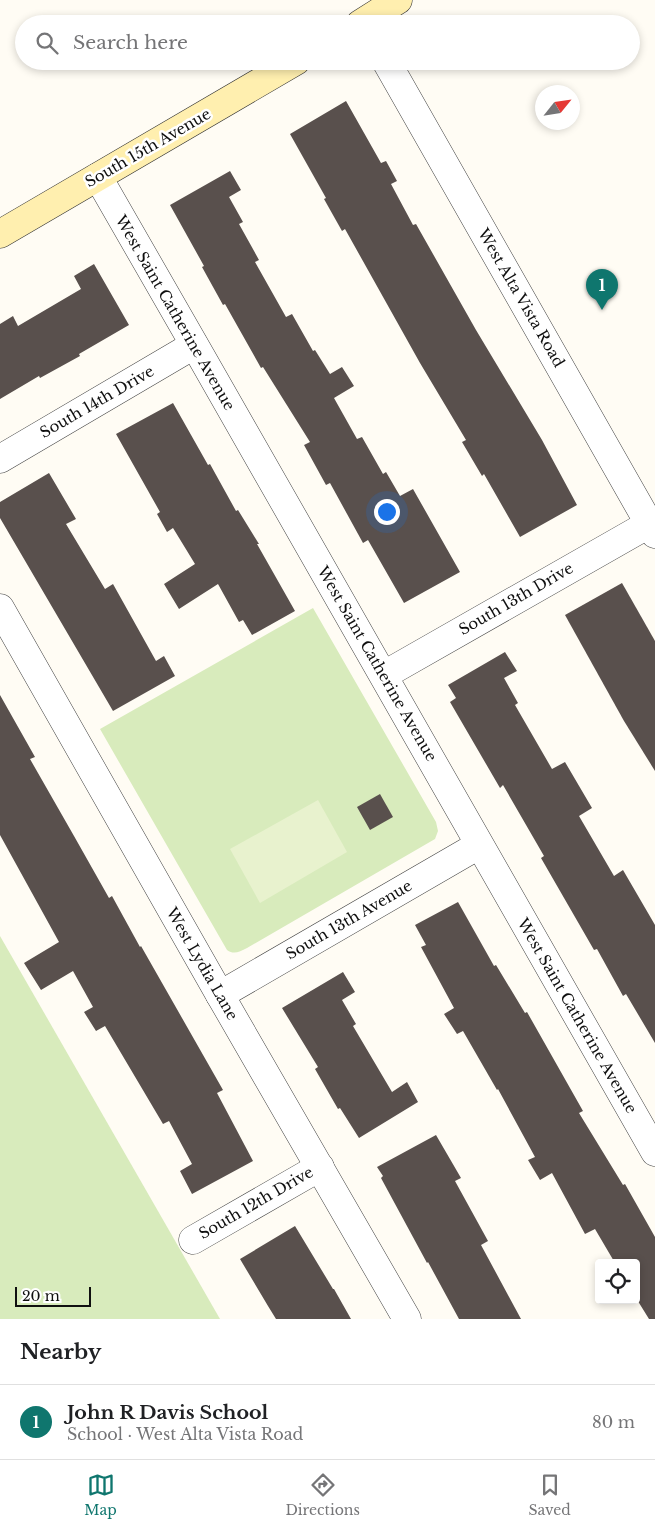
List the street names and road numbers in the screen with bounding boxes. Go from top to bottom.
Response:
street label: South 15th Avenue [82,104,214,191]
street label: West Saint Catherine Avenue [111,211,239,414]
street label: West Alta Vista Road [474,224,569,370]
street label: South 14th Drive [36,361,157,442]
street label: South 13th Drive [455,558,576,639]
street label: West Saint Catherine Avenue [313,562,441,765]
street label: South 13th Avenue [282,876,415,963]
street label: West Lydia Lane [162,903,242,1023]
street label: West Saint Catherine Avenue [513,914,641,1117]
street label: South 12th Drive [195,1162,316,1243]

